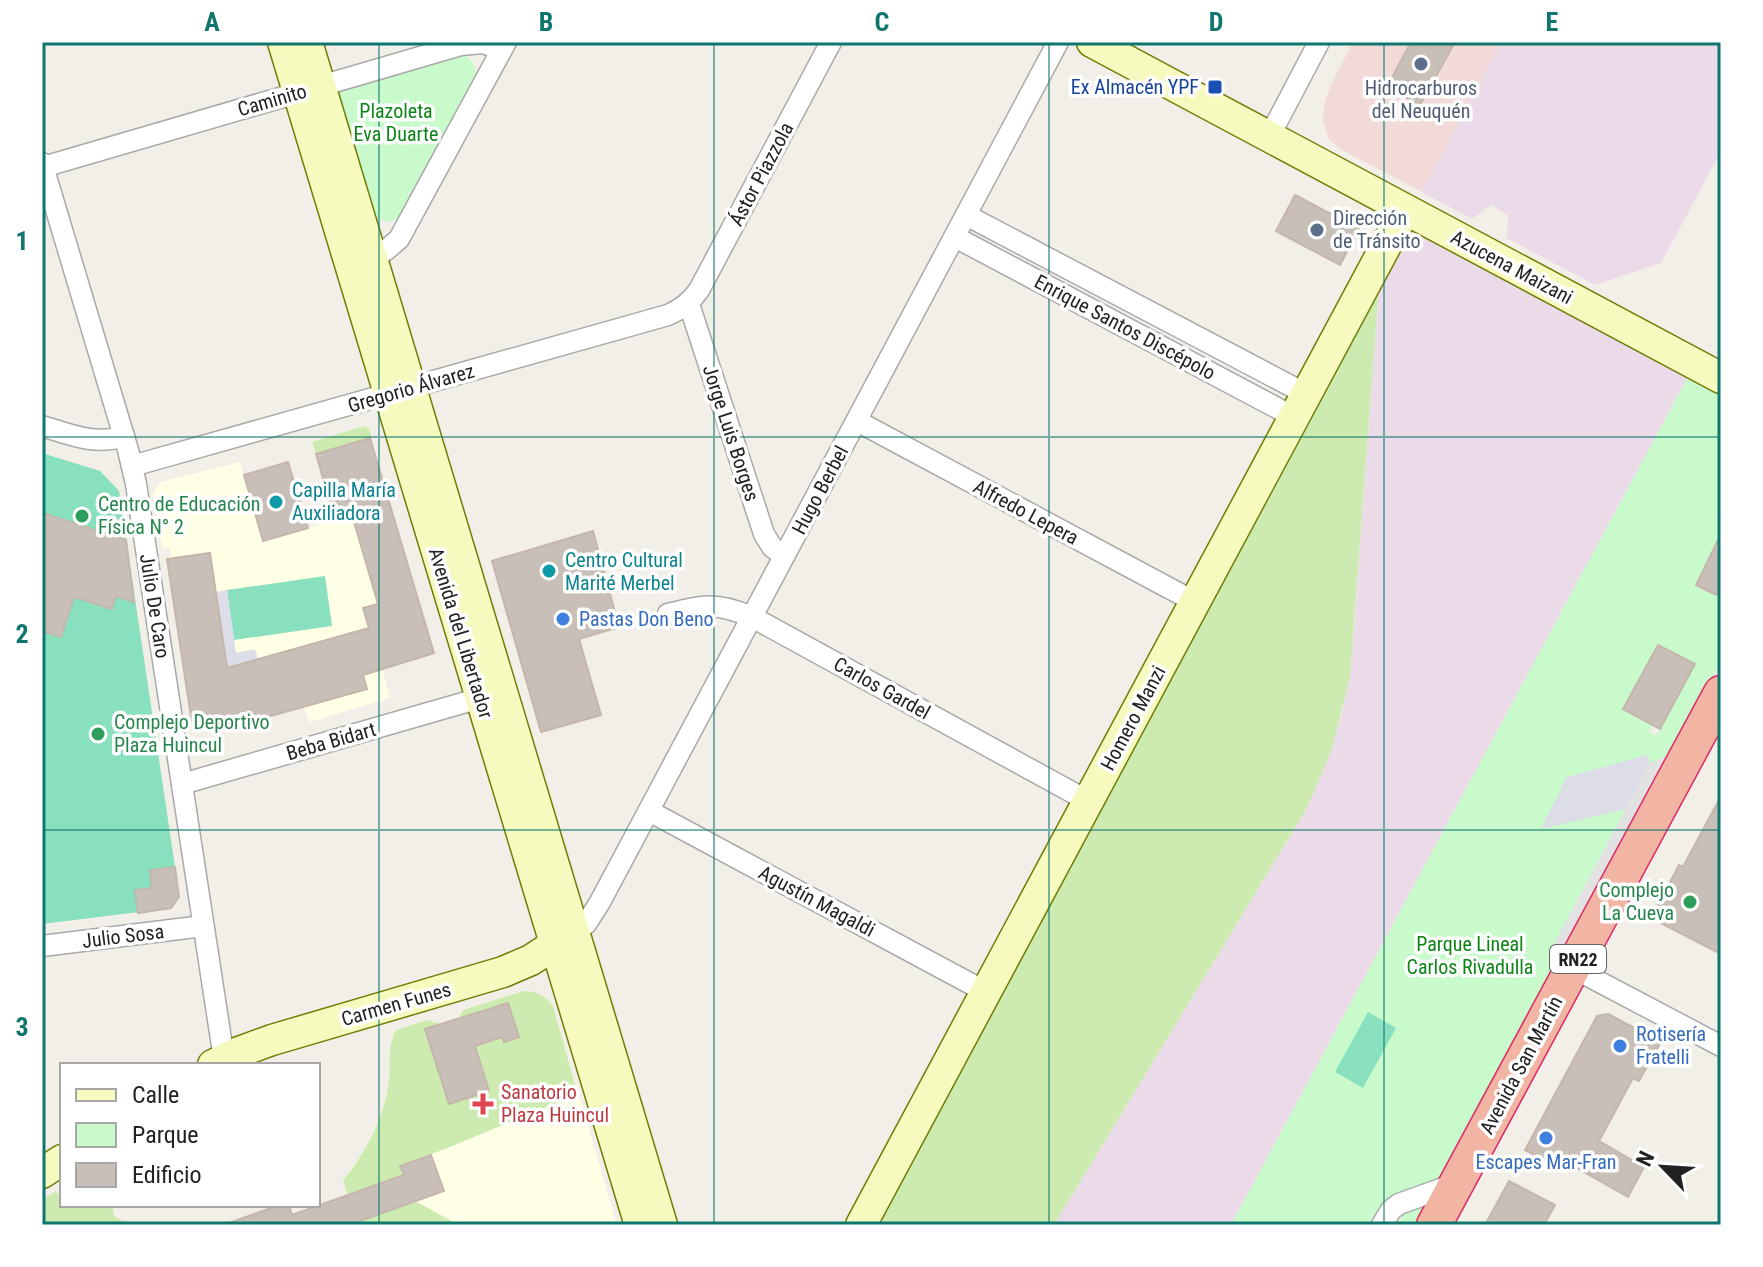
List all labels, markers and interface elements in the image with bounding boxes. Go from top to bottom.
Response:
text: A [204,7,220,37]
text: B [539,7,553,37]
text: C [875,7,890,37]
text: D [1209,7,1223,37]
text: E [1546,7,1559,37]
marker: Hidrocarburos del Neuquén [1412,55,1430,73]
place label: Ex Almacén YPF [1071,75,1199,99]
place label: Hidrocarburos del Neuquén [1365,76,1477,123]
marker: Ex Almacén YPF [1206,78,1224,96]
street label: Caminito [235,79,309,121]
park label: Plazoleta Eva Duarte [354,99,438,146]
street label: Ástor Piazzola [724,118,798,230]
place label: Dirección de Tránsito [1333,206,1421,253]
marker: Dirección de Tránsito [1308,221,1326,239]
street label: Azucena Maizani [1447,225,1577,309]
text: 1 [15,226,29,256]
street label: Enrique Santos Discépolo [1030,269,1220,385]
street label: Gregorio Álvarez [345,358,477,418]
street label: Jorge Luis Borges [698,362,764,504]
street label: Hugo Berbel [787,442,853,538]
street label: Alfredo Lepera [969,474,1083,550]
place label: Capilla María Auxiliadora [292,478,396,525]
place label: Centro de Educación Física N° 2 [98,492,260,539]
marker: Capilla María Auxiliadora [267,493,285,511]
marker: Centro de Educación Física N° 2 [73,507,91,525]
street label: Avenida del Libertador [424,545,498,721]
place label: Centro Cultural Marité Merbel [565,548,683,595]
street label: Julio De Caro [135,552,175,660]
marker: Centro Cultural Marité Merbel [540,562,558,580]
place label: Pastas Don Beno [579,607,714,631]
marker: Pastas Don Beno [554,610,572,628]
text: 2 [15,619,29,649]
street label: Carlos Gardel [830,652,934,724]
street label: Homero Manzi [1095,662,1171,774]
place label: Complejo Deportivo Plaza Huincul [114,710,270,757]
street label: Beba Bidart [284,717,379,765]
marker: Complejo Deportivo Plaza Huincul [89,725,107,743]
street label: Agustín Magaldi [755,860,879,942]
place label: Complejo La Cueva [1599,878,1674,925]
marker: Complejo La Cueva [1681,893,1699,911]
street label: Julio Sosa [81,919,165,953]
park label: Parque Lineal Carlos Rivadulla [1407,932,1533,979]
road number: RN22 [1550,945,1606,973]
street label: Carmen Funes [338,977,454,1031]
street label: Avenida San Martín [1474,992,1568,1138]
text: 3 [15,1012,29,1042]
place label: Rotisería Fratelli [1636,1022,1706,1069]
marker: Rotisería Fratelli [1611,1037,1629,1055]
legend [60,1063,320,1207]
place label: Sanatorio Plaza Huincul [501,1080,609,1127]
text: Calle [132,1081,179,1109]
marker: Sanatorio Plaza Huincul [472,1093,494,1115]
text: Parque [132,1121,199,1149]
north arrow [1623,1127,1703,1207]
marker: Escapes Mar-Fran [1537,1129,1555,1147]
text: N [1631,1147,1660,1170]
place label: Escapes Mar-Fran [1476,1150,1616,1174]
text: Edificio [132,1161,202,1189]

